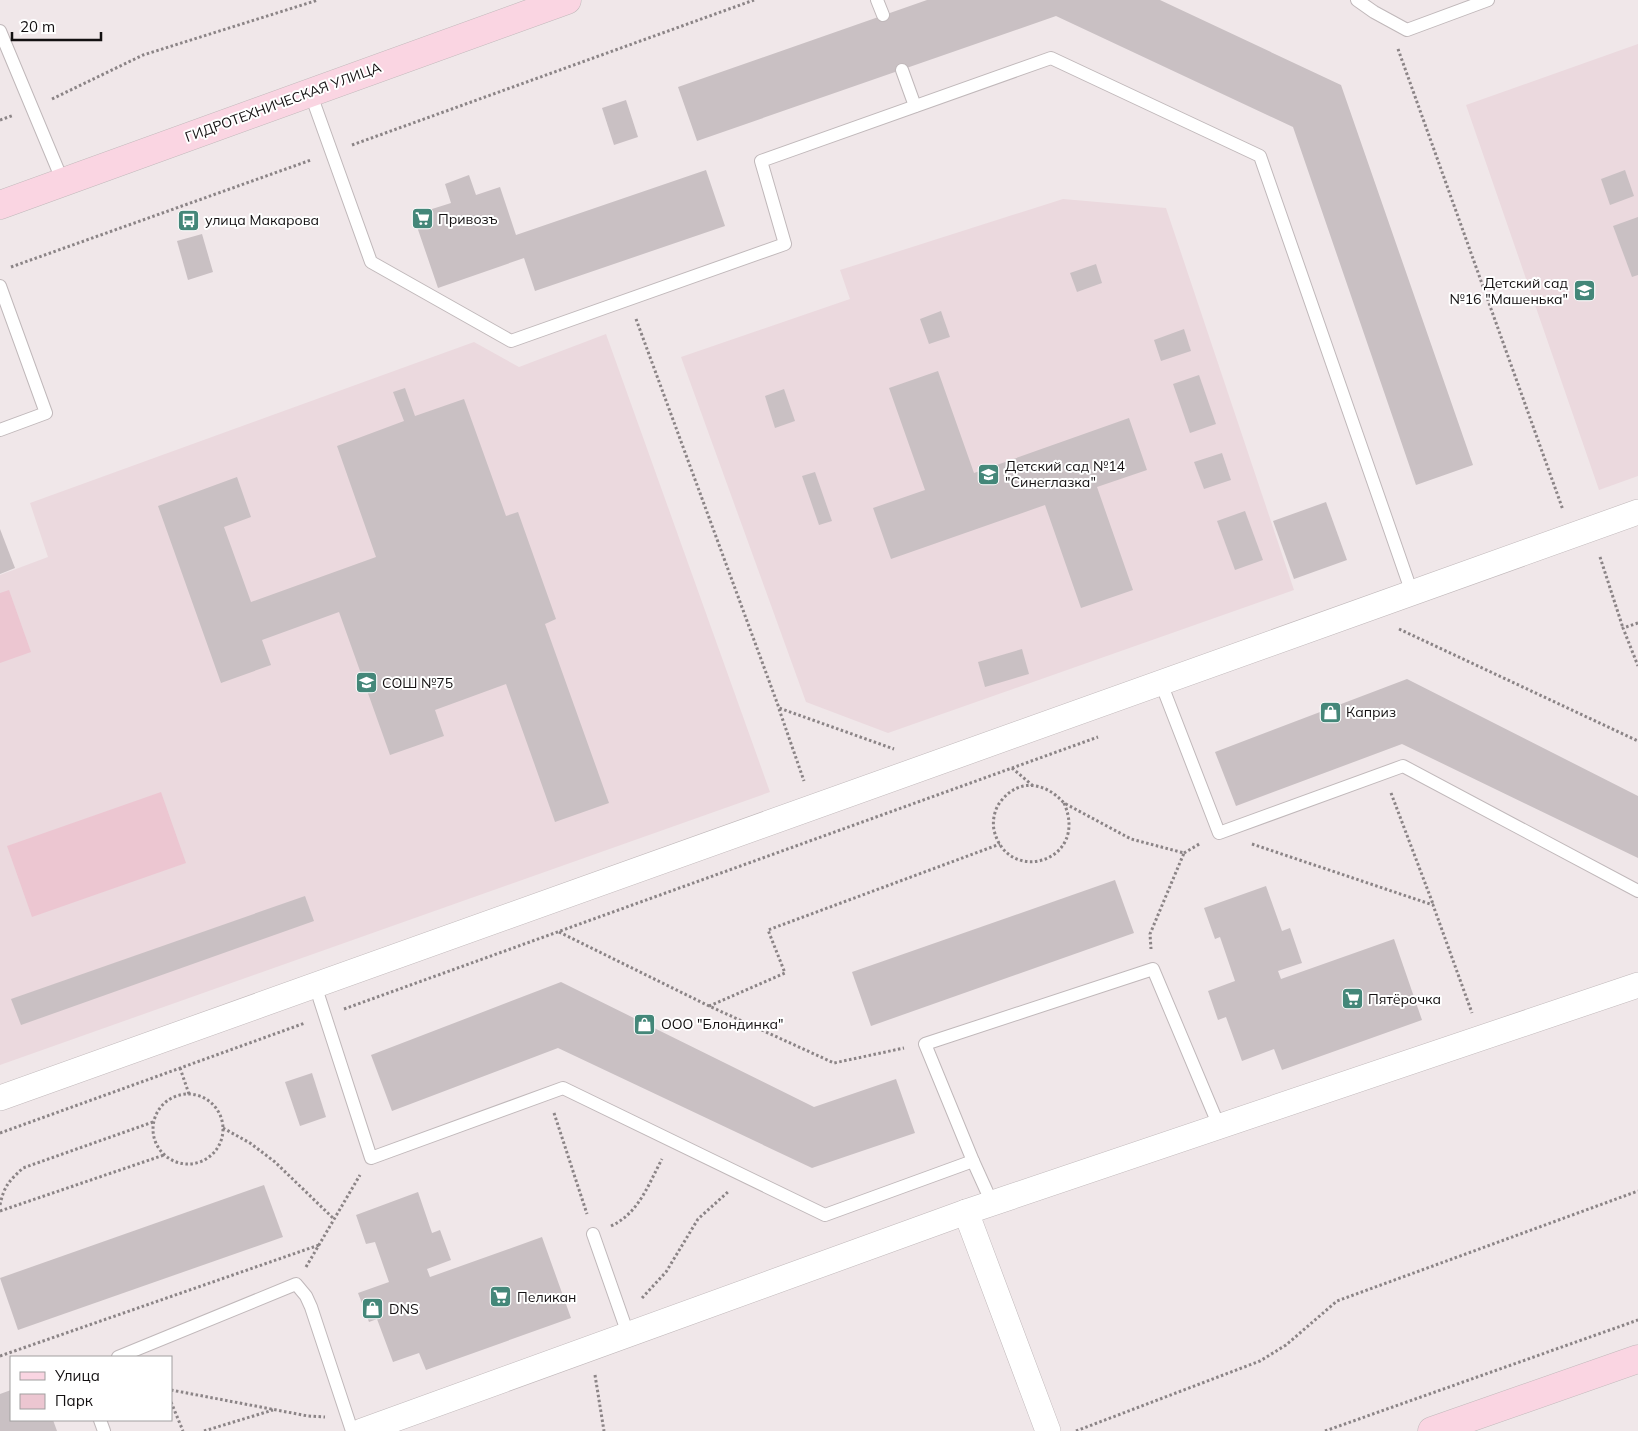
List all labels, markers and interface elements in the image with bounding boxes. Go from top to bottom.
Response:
scale bar [12,10,101,42]
text: 20 m [20,17,55,36]
street label: ГИДРОТЕХНИЧЕСКАЯ УЛИЦА [182,58,384,146]
supermarket icon: Привозъ [410,207,434,231]
bus stop icon: улица Макарова [177,208,201,232]
place label: Привозъ [438,210,498,228]
place label: улица Макарова [205,211,319,229]
place label: Детский сад №16 "Машенька" [1449,274,1568,308]
school or university icon: Детский сад №16 "Машенька" [1572,279,1596,303]
place label: Детский сад №14 "Синеглазка" [1005,457,1126,491]
school or university icon: Детский сад №14 "Синеглазка" [977,462,1001,486]
school or university icon: СОШ №75 [354,671,378,695]
place label: СОШ №75 [382,674,453,692]
shop icon: Каприз [1318,700,1342,724]
place label: Каприз [1346,703,1396,721]
supermarket icon: Пятёрочка [1340,987,1364,1011]
place label: Пятёрочка [1368,990,1441,1008]
shop icon: ООО "Блондинка" [633,1012,657,1036]
place label: ООО "Блондинка" [661,1015,784,1033]
supermarket icon: Пеликан [489,1285,513,1309]
place label: Пеликан [517,1288,576,1306]
shop icon: DNS [361,1297,385,1321]
place label: DNS [389,1300,419,1318]
legend [10,1356,172,1421]
text: Улица [54,1366,100,1385]
text: Парк [55,1391,94,1410]

